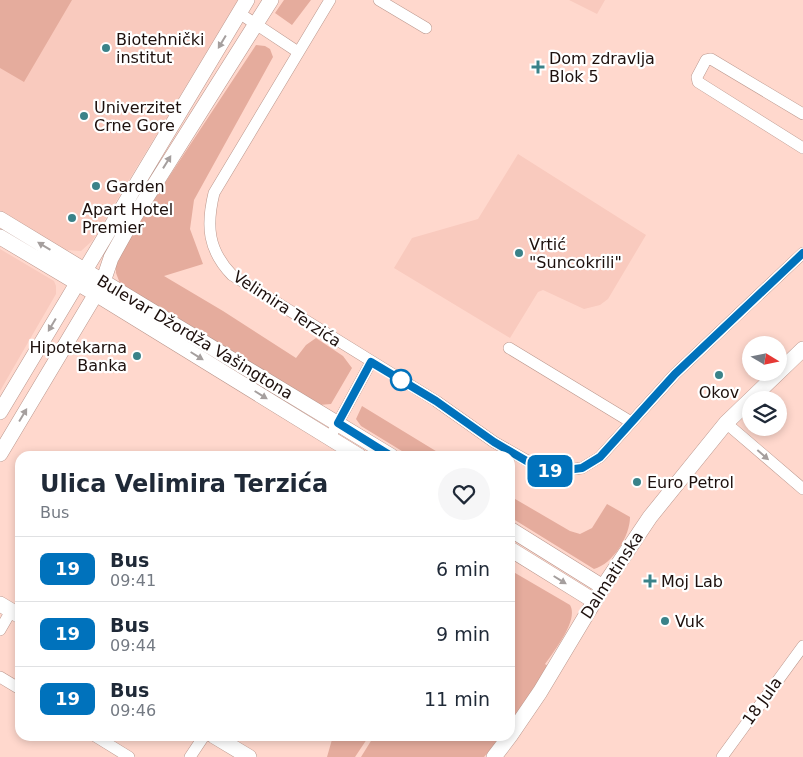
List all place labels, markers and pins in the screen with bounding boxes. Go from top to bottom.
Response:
place label: Biotehnički institut [116,30,205,67]
marker: Biotehnički institut [100,42,112,54]
place label: Dom zdravlja Blok 5 [549,49,655,86]
marker: Dom zdravlja Blok 5 [531,60,545,74]
place label: Univerzitet Crne Gore [94,98,181,135]
marker: Univerzitet Crne Gore [78,110,90,122]
place label: Garden [106,177,165,196]
marker: Garden [90,180,102,192]
place label: Apart Hotel Premier [82,200,173,237]
marker: Apart Hotel Premier [66,212,78,224]
place label: Vrtić "Suncokrili" [529,235,622,272]
marker: Vrtić "Suncokrili" [513,247,525,259]
place label: Hipotekarna Banka [29,338,127,375]
marker: Hipotekarna Banka [131,350,143,362]
unlabelled marker [390,369,412,391]
marker: Okov [713,369,725,381]
place label: Okov [699,383,739,402]
place label: Euro Petrol [647,473,734,492]
marker: Euro Petrol [631,476,643,488]
place label: Moj Lab [661,572,723,591]
marker: Moj Lab [643,574,657,588]
place label: Vuk [675,612,705,631]
marker: Vuk [659,615,671,627]

